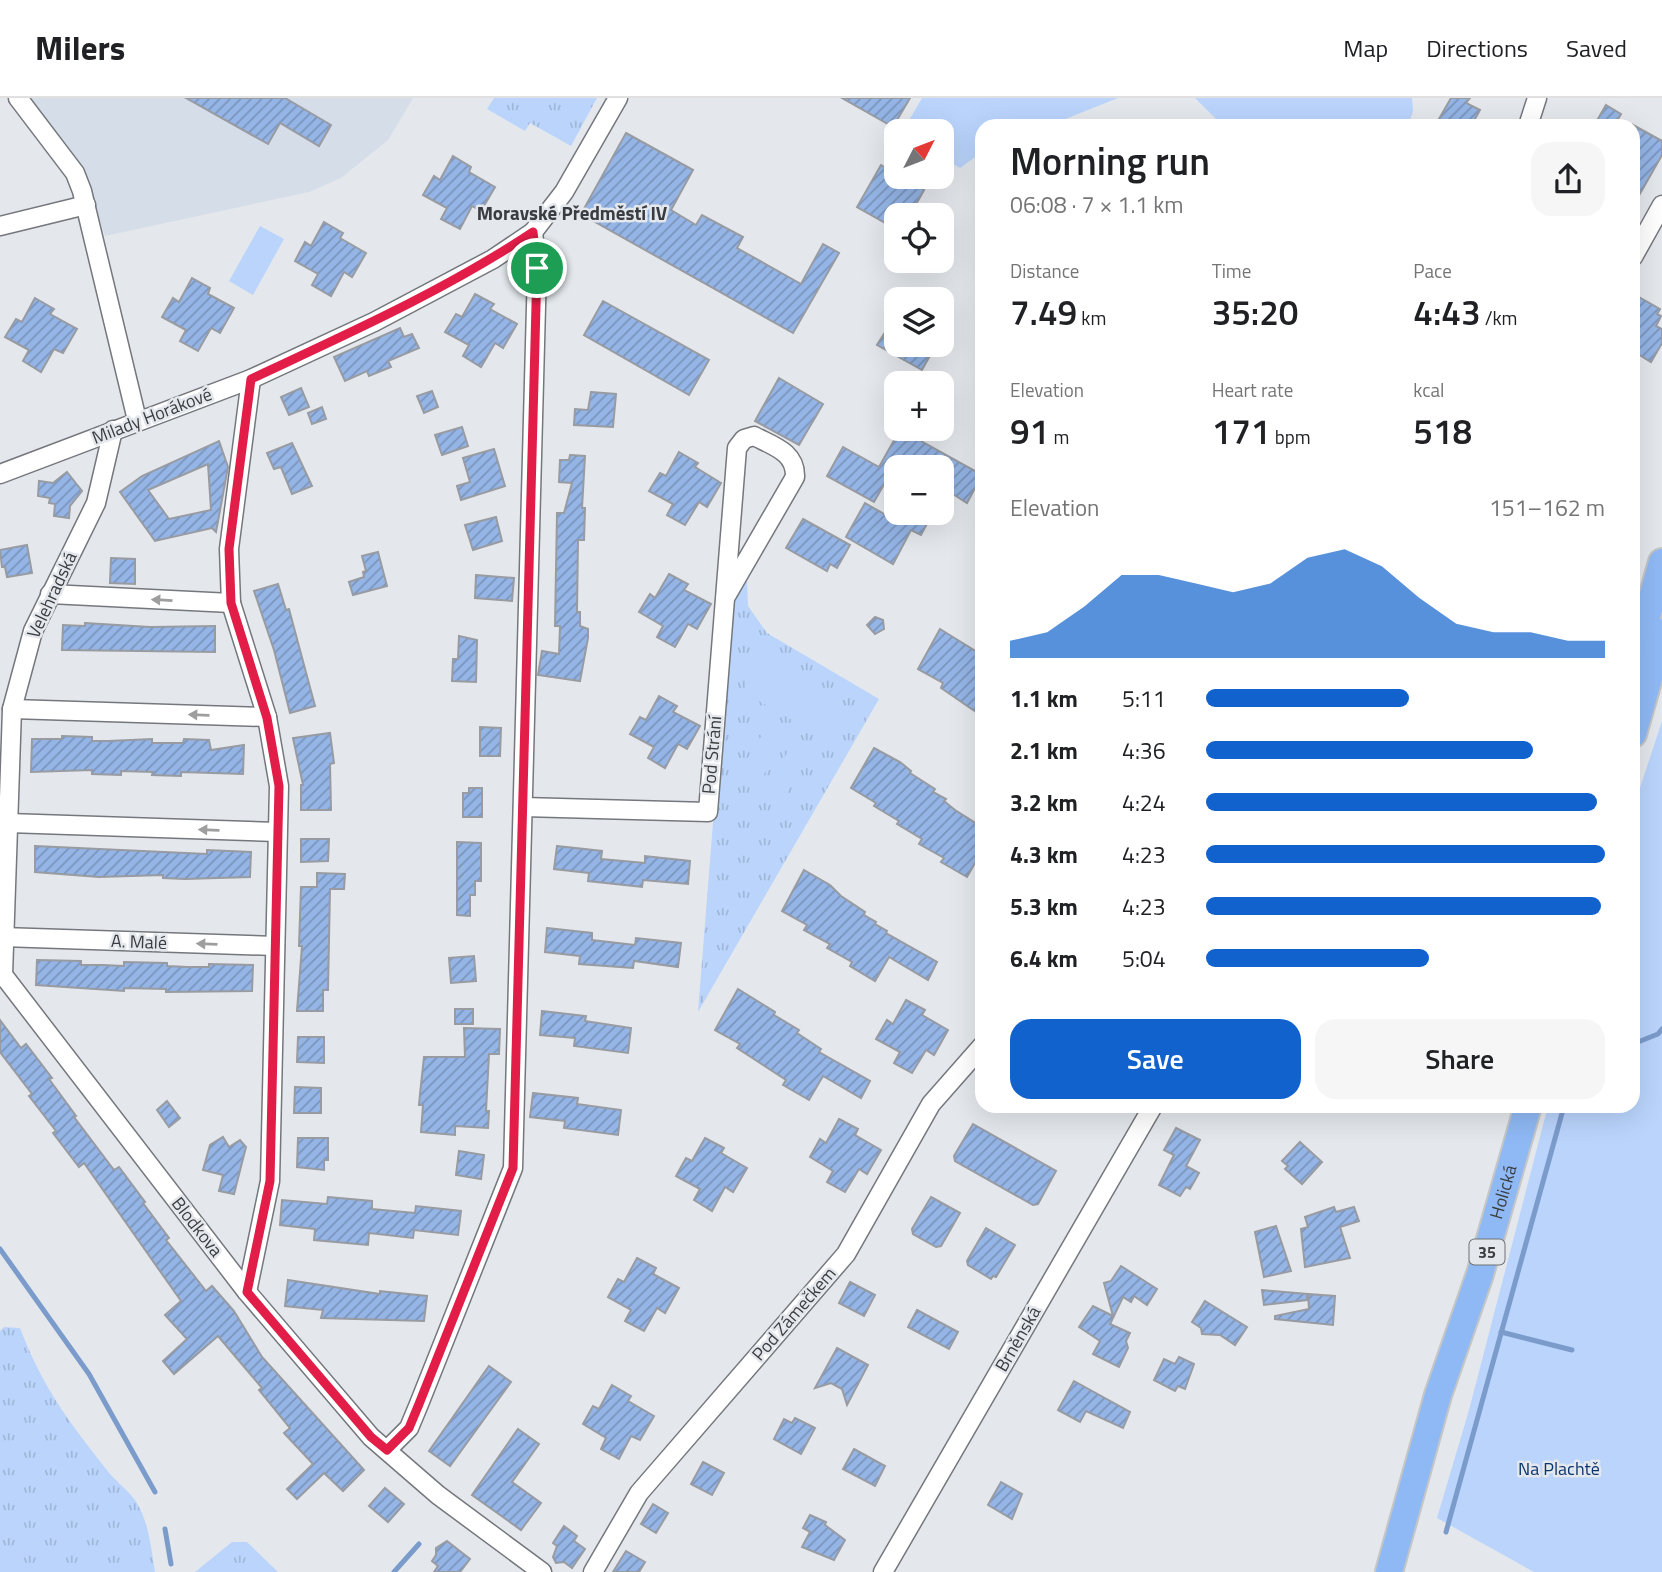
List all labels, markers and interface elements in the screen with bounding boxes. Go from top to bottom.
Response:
text: Milers [35,23,125,73]
text: Map [1343,30,1388,66]
text: Directions [1426,30,1528,66]
text: Saved [1566,30,1627,66]
north arrow [884,119,954,189]
map controls [884,119,954,525]
text: Morning run [1010,132,1210,190]
button: share [1531,142,1605,216]
text: 06:08 · 7 × 1.1 km [1010,187,1184,222]
district label: Moravské Předměstí IV [477,198,668,227]
button: locate [884,203,954,273]
pin [507,238,567,298]
icon: arrive [518,249,556,287]
text: Distance [1010,256,1079,285]
text: Time [1212,256,1251,285]
text: Pace [1413,256,1452,285]
text: 7.49 [1010,285,1077,339]
text: 35:20 [1212,285,1298,339]
text: 4:43 [1413,285,1481,339]
button: layers [884,287,954,357]
text: km [1077,303,1106,332]
text: /km [1481,303,1518,332]
button: + [884,371,954,441]
text: Elevation [1010,375,1084,404]
text: Heart rate [1212,375,1293,404]
text: kcal [1413,375,1444,404]
street label: Milady Horákové [88,380,216,451]
text: 91 [1010,404,1049,458]
text: 171 [1212,404,1270,458]
text: 518 [1413,404,1472,458]
text: m [1049,422,1069,451]
text: bpm [1270,422,1311,451]
button: − [884,455,954,525]
text: Elevation [1010,490,1099,525]
text: 151–162 m [1489,490,1605,525]
street label: Velehradská [20,547,83,642]
one-way arrow [151,594,173,605]
text: 1.1 km [1010,681,1078,716]
text: 5:11 [1122,681,1166,716]
one-way arrow [188,710,210,721]
street label: Pod Strání [695,713,729,795]
text: 2.1 km [1010,733,1078,768]
text: 4:36 [1122,733,1166,768]
text: 3.2 km [1010,785,1078,820]
text: 4:24 [1122,785,1166,820]
one-way arrow [198,825,220,836]
text: 4.3 km [1010,837,1078,872]
text: 4:23 [1122,837,1166,872]
text: 5.3 km [1010,889,1078,924]
text: 4:23 [1122,889,1166,924]
street label: A. Malé [111,927,167,956]
one-way arrow [195,938,217,950]
text: 6.4 km [1010,941,1078,976]
text: 5:04 [1122,941,1166,976]
button: Save [1010,1019,1301,1099]
button: Share [1315,1019,1605,1099]
street label: Holická [1482,1162,1524,1222]
street label: Blodkova [165,1191,229,1262]
road number: 35 [1470,1240,1504,1264]
street label: Pod Zámečkem [745,1261,842,1367]
street label: Brněnská [988,1301,1047,1377]
park label: Na Plachtě [1518,1455,1600,1482]

